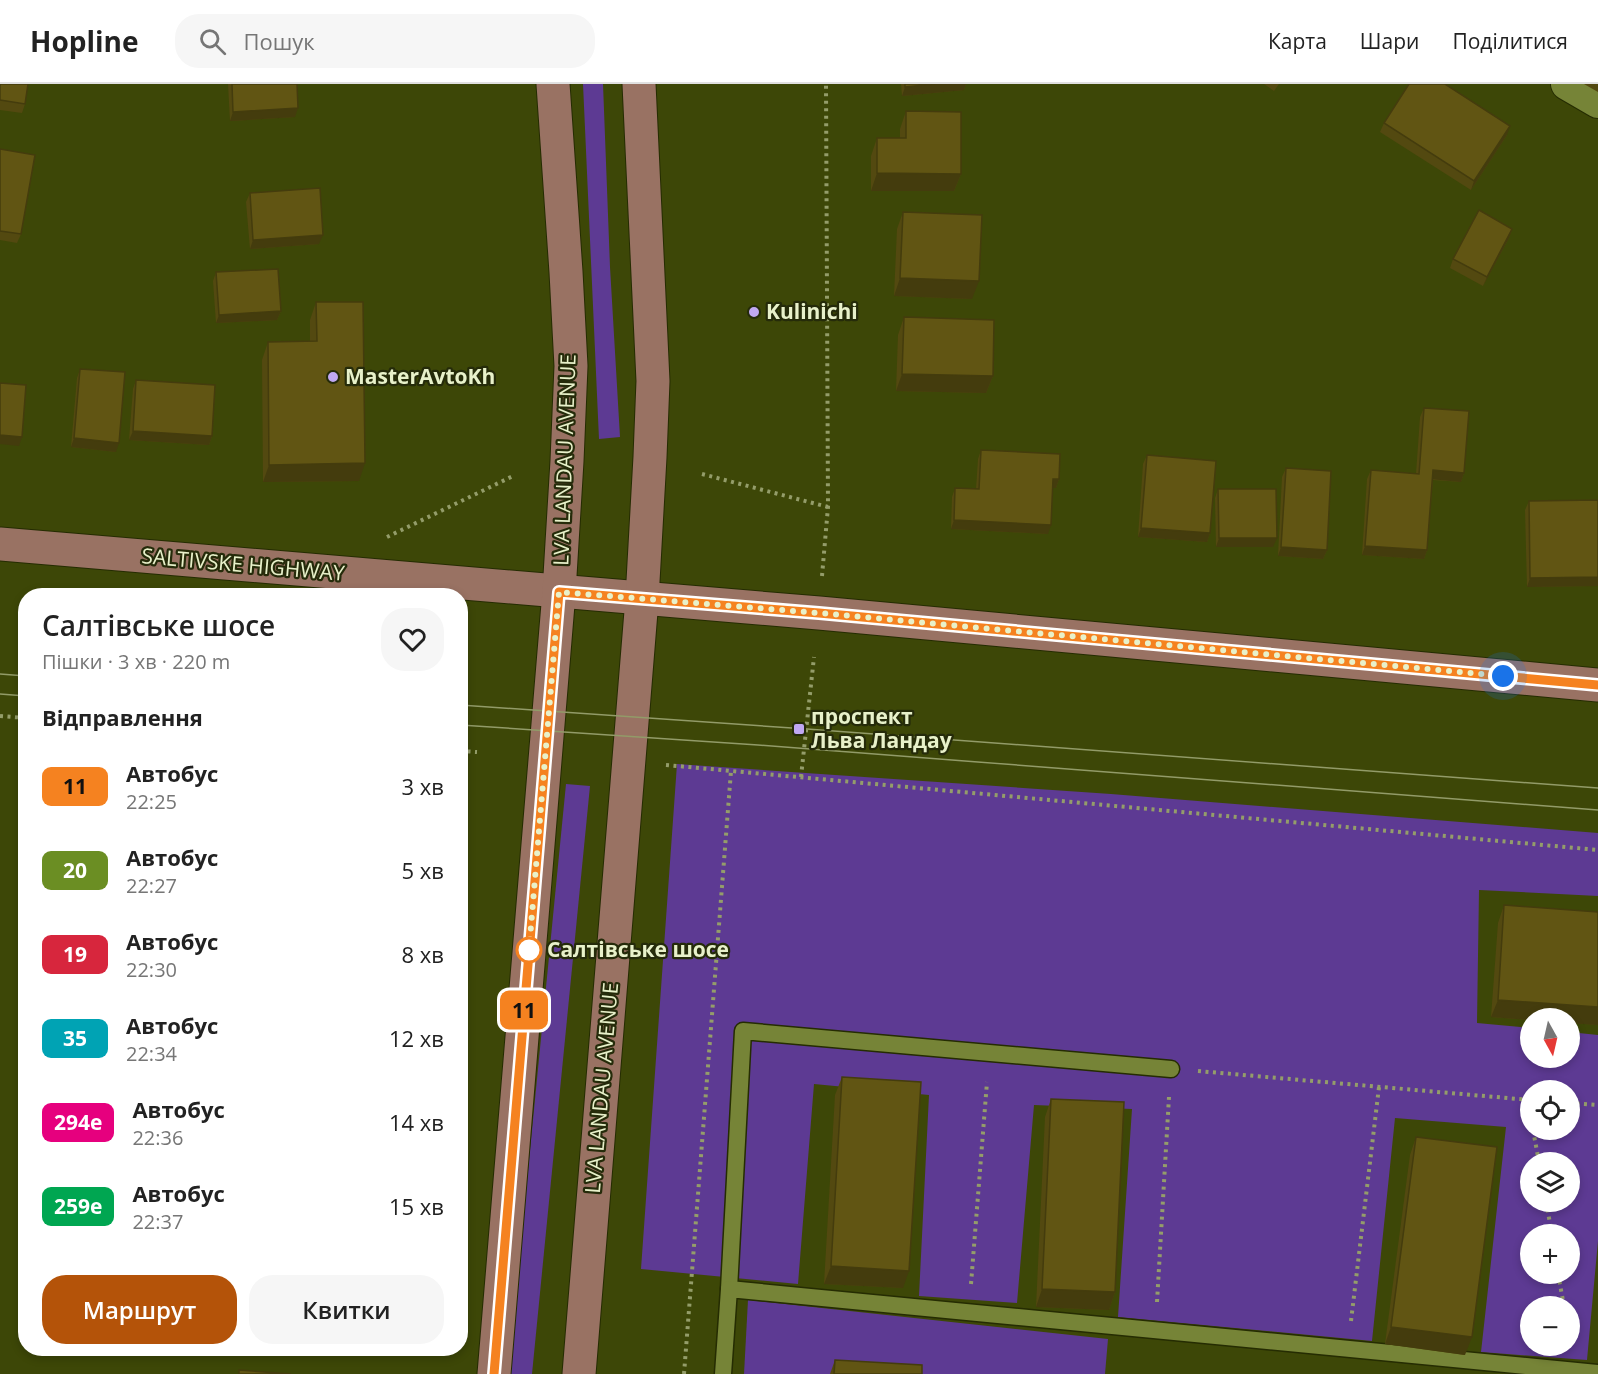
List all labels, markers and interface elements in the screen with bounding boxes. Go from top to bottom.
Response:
search box [175,14,595,68]
text: Hopline [30,22,139,60]
icon: search [196,25,229,58]
text: Пошук [244,26,315,56]
text: Карта [1268,27,1327,55]
text: Шари [1360,27,1419,55]
text: Поділитися [1452,27,1568,55]
place label: Kulinichi [766,297,858,325]
marker: Kulinichi [747,305,761,319]
street label: LVA LANDAU AVENUE [546,354,582,566]
place label: MasterAvtoKh [345,362,495,390]
marker: MasterAvtoKh [326,370,340,384]
street label: SALTIVSKE HIGHWAY [140,541,346,587]
text: Салтівське шосе [42,606,275,644]
button: heart [381,608,444,671]
text: Пішки · 3 хв · 220 m [42,648,230,675]
your location [1488,661,1518,691]
text: Відправлення [42,702,203,732]
place label: проспект Льва Ландау [811,702,952,754]
marker: проспект Льва Ландау [792,722,806,736]
text: Автобус [126,758,218,788]
text: 3 хв [402,771,444,801]
text: 11 [63,772,87,800]
text: 22:25 [126,788,177,815]
text: Автобус [126,842,218,872]
text: 5 хв [402,855,444,885]
text: 20 [63,856,87,884]
text: 22:27 [126,872,177,899]
text: Автобус [126,926,218,956]
place label: Салтівське шосе [547,935,729,963]
marker: Салтівське шосе [516,937,542,963]
text: 8 хв [402,939,444,969]
text: 19 [63,940,87,968]
text: 22:30 [126,956,177,983]
street label: LVA LANDAU AVENUE [578,981,624,1195]
line badge: 11 [497,990,551,1030]
text: 11 [512,996,536,1024]
north arrow [1520,1008,1580,1068]
map controls [1520,1008,1580,1356]
text: Автобус [126,1010,218,1040]
text: 12 хв [389,1023,444,1053]
text: 35 [63,1024,87,1052]
text: 22:34 [126,1040,177,1067]
button: locate [1520,1080,1580,1140]
text: Автобус [132,1094,225,1124]
text: 14 хв [389,1107,444,1137]
text: 294е [54,1108,102,1136]
text: 22:36 [132,1124,183,1151]
button: layers [1520,1152,1580,1212]
text: Автобус [132,1178,225,1208]
text: 15 хв [389,1191,444,1221]
text: 259е [54,1192,102,1220]
text: 22:37 [132,1208,183,1235]
button: + [1520,1224,1580,1284]
button: Маршрут [42,1275,237,1344]
button: Квитки [249,1275,444,1344]
button: − [1520,1296,1580,1356]

